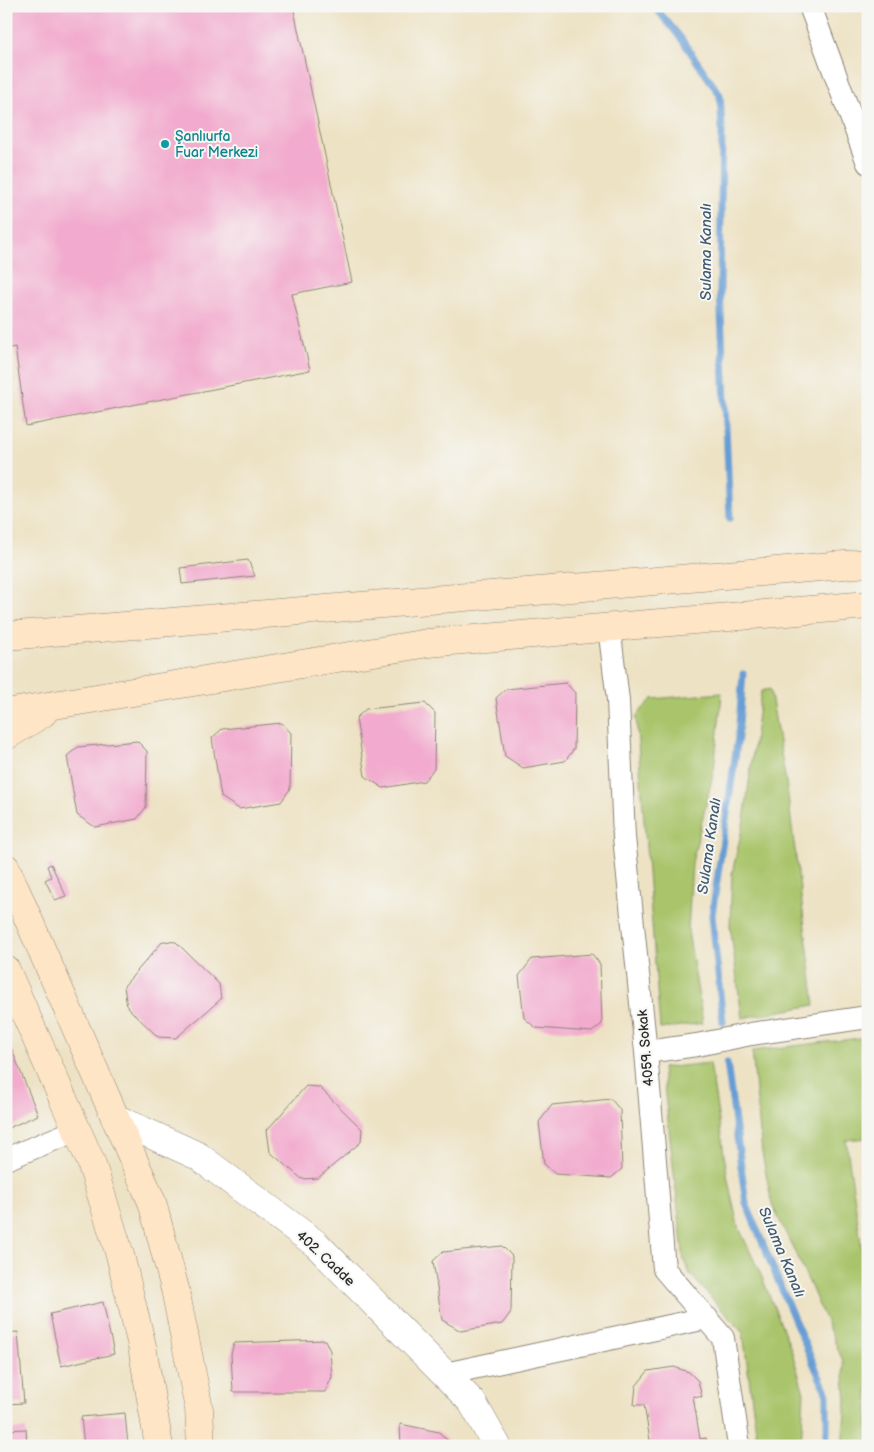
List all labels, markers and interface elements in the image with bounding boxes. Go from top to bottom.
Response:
place label: Şanlıurfa Fuar Merkezi [175,128,258,161]
marker: Şanlıurfa Fuar Merkezi [159,138,171,150]
water label: Sulama Kanalı [697,203,716,300]
water label: Sulama Kanalı [693,796,726,895]
street label: 4059. Sokak [634,1009,657,1087]
water label: Sulama Kanalı [754,1204,809,1301]
street label: 402. Cadde [293,1227,358,1290]

